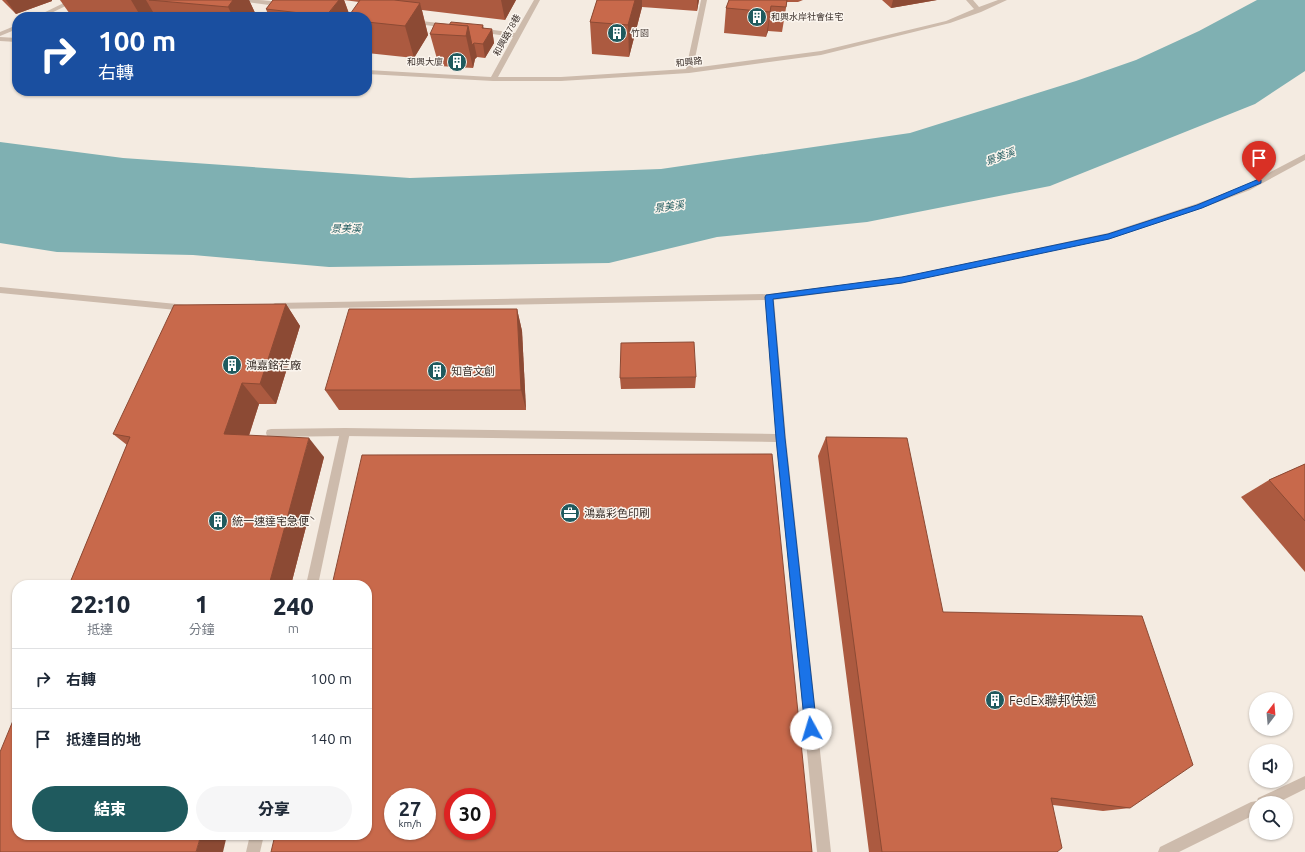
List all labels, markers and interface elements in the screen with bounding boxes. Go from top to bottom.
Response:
building icon: 和興水岸社會住宅 [746,6,768,28]
street label: 和興路78巷 [491,12,523,58]
place label: 和興水岸社會住宅 [771,12,843,22]
building icon: 竹園 [606,22,628,44]
text: 100 m [98,25,176,56]
icon: right [32,28,84,80]
place label: 竹園 [631,28,649,38]
building icon: 和興大廈 [446,51,468,73]
street label: 和興路 [675,56,703,68]
place label: 和興大廈 [407,57,443,67]
text: 右轉 [98,62,134,82]
pin [1242,141,1276,182]
water label: 景美溪 [984,145,1018,167]
icon: arrive [1248,147,1270,169]
water label: 景美溪 [653,199,687,214]
water label: 景美溪 [331,223,363,234]
building icon: 鴻嘉銘芢廠 [221,354,243,376]
place label: 鴻嘉銘芢廠 [246,359,301,371]
building icon: 知音文創 [426,360,448,382]
place label: 知音文創 [451,365,495,377]
office icon: 鴻嘉彩色印刷 [559,502,581,524]
place label: 鴻嘉彩色印刷 [584,507,650,519]
building icon: 統一速達宅急便ˋ [207,510,229,532]
place label: 統一速達宅急便ˋ [232,515,316,527]
text: 22:10 [70,591,130,618]
text: 1 [195,591,209,618]
text: 240 [273,593,314,620]
text: m [288,621,299,635]
text: 抵達 [87,622,113,636]
text: 分鐘 [189,622,215,636]
icon: right [32,668,54,690]
text: 100 m [310,670,352,687]
text: 右轉 [66,671,96,688]
building icon: FedEx聯邦快遞 [984,689,1006,711]
north arrow [1249,692,1293,736]
map controls [1249,692,1293,840]
place label: FedEx聯邦快遞 [1009,693,1097,707]
position arrow [790,708,832,750]
icon: arrive [32,728,54,750]
text: 140 m [310,730,352,747]
text: 抵達目的地 [66,731,141,748]
button: sound [1249,744,1293,788]
button: 結束 [32,786,188,832]
button: 分享 [196,786,352,832]
speed limit sign: 30 [444,788,496,840]
button: search [1249,796,1293,840]
text: 27 [399,797,421,820]
text: km/h [398,818,422,829]

